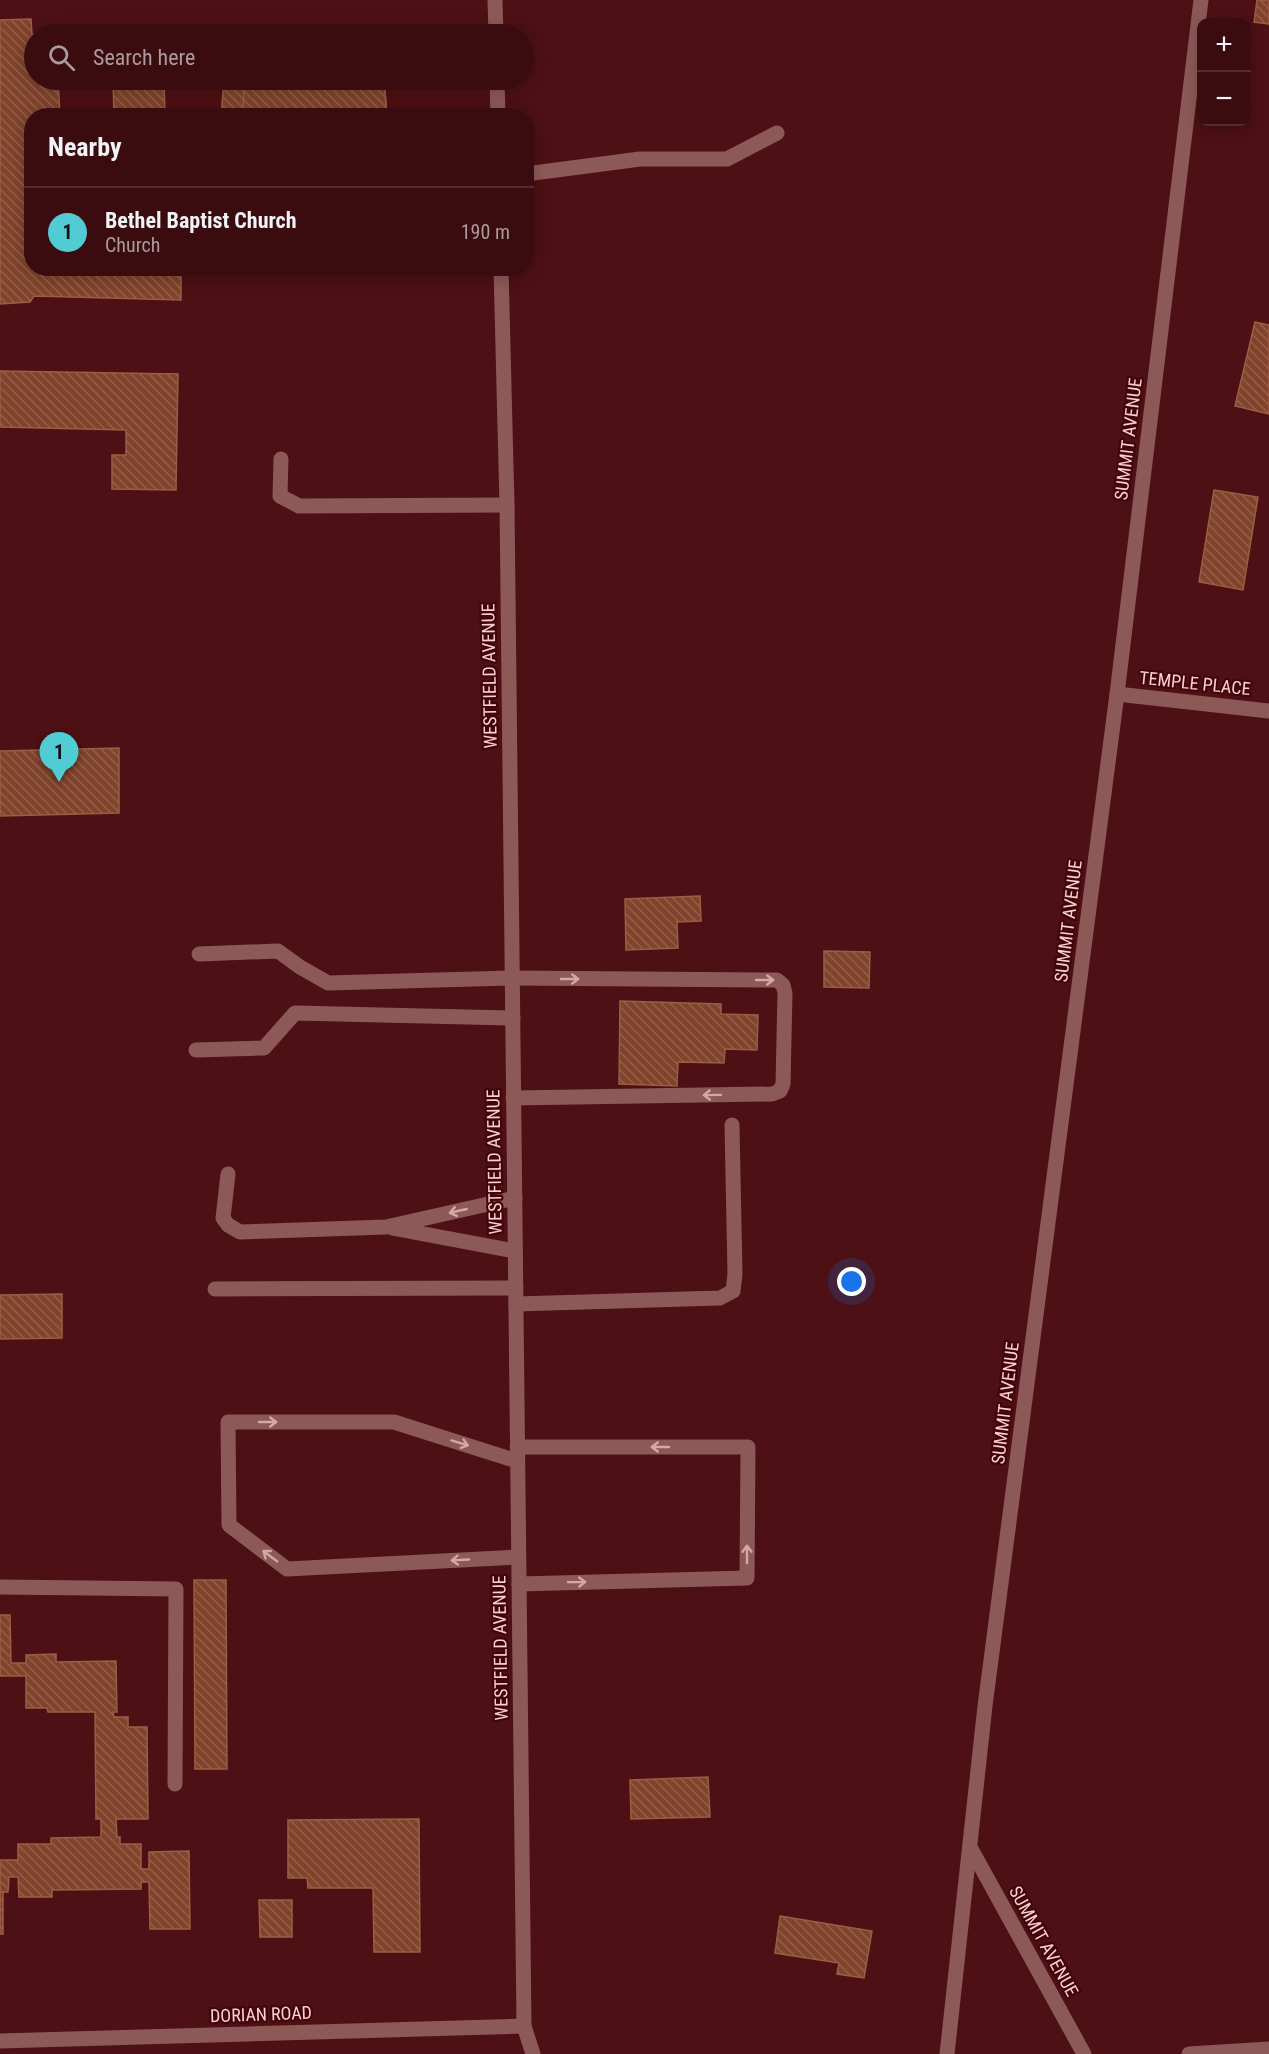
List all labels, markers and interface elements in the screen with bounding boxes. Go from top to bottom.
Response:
map controls [1197,18,1251,126]
button: + [1197,18,1251,72]
search box [24,24,534,90]
icon: search [45,41,78,74]
text: Search here [93,45,195,70]
button: − [1197,72,1251,126]
text: Nearby [48,132,122,162]
text: Bethel Baptist Church [105,208,297,233]
text: 1 [62,220,73,244]
text: 190 m [461,220,510,244]
text: Church [105,233,160,257]
street label: SUMMIT AVENUE [1110,377,1146,501]
street label: WESTFIELD AVENUE [477,603,501,749]
street label: TEMPLE PLACE [1138,667,1252,699]
pin: 1 [40,732,78,782]
street label: SUMMIT AVENUE [1050,859,1086,983]
one-way arrow [560,973,580,984]
one-way arrow [755,974,775,985]
street label: WESTFIELD AVENUE [482,1089,506,1235]
one-way arrow [703,1089,723,1101]
one-way arrow [448,1206,468,1217]
your location [837,1267,866,1296]
street label: SUMMIT AVENUE [987,1341,1023,1465]
one-way arrow [258,1416,278,1428]
one-way arrow [450,1438,469,1449]
one-way arrow [650,1441,670,1453]
one-way arrow [741,1544,753,1564]
one-way arrow [262,1549,278,1562]
one-way arrow [451,1555,471,1566]
street label: WESTFIELD AVENUE [488,1575,512,1721]
one-way arrow [566,1577,586,1588]
street label: SUMMIT AVENUE [1005,1882,1083,2000]
street label: DORIAN ROAD [210,2002,312,2026]

